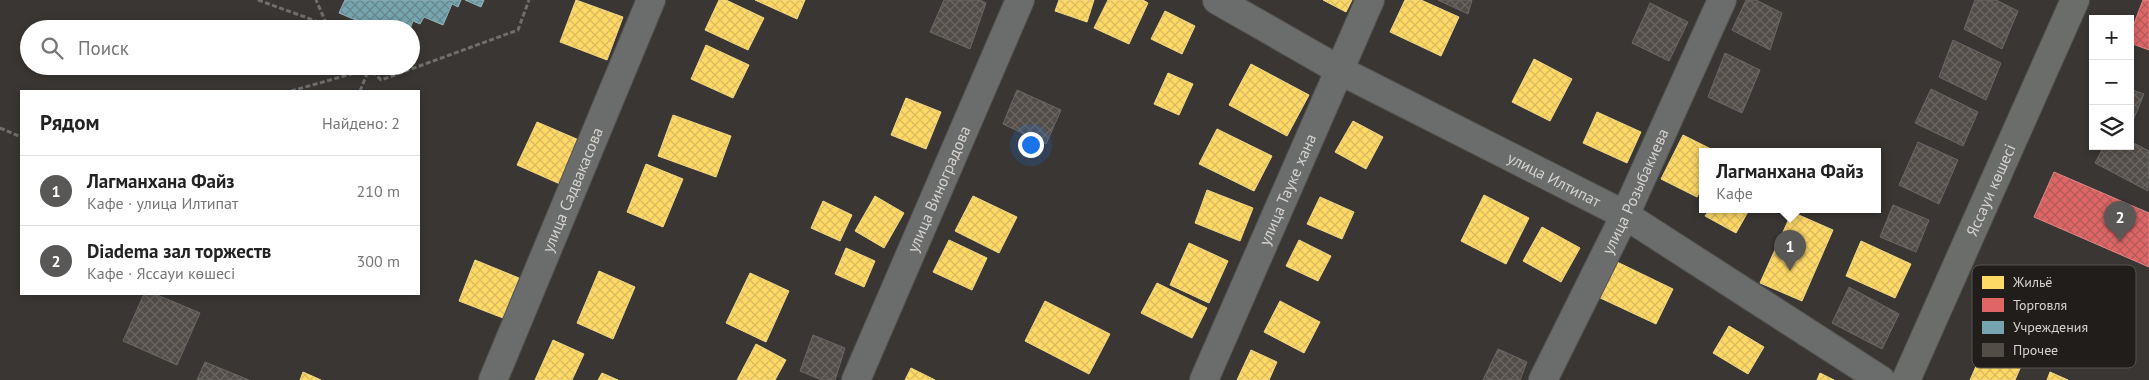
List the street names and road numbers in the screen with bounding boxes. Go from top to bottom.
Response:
street label: улица Виноградова [902,123,975,255]
street label: улица Садвакасова [537,124,607,255]
street label: улица Розыбакиева [1597,125,1673,258]
street label: улица Тауке хана [1254,131,1320,248]
street label: Яссауи көшесі [1961,141,2020,239]
street label: улица Илтипат [1504,147,1605,211]

